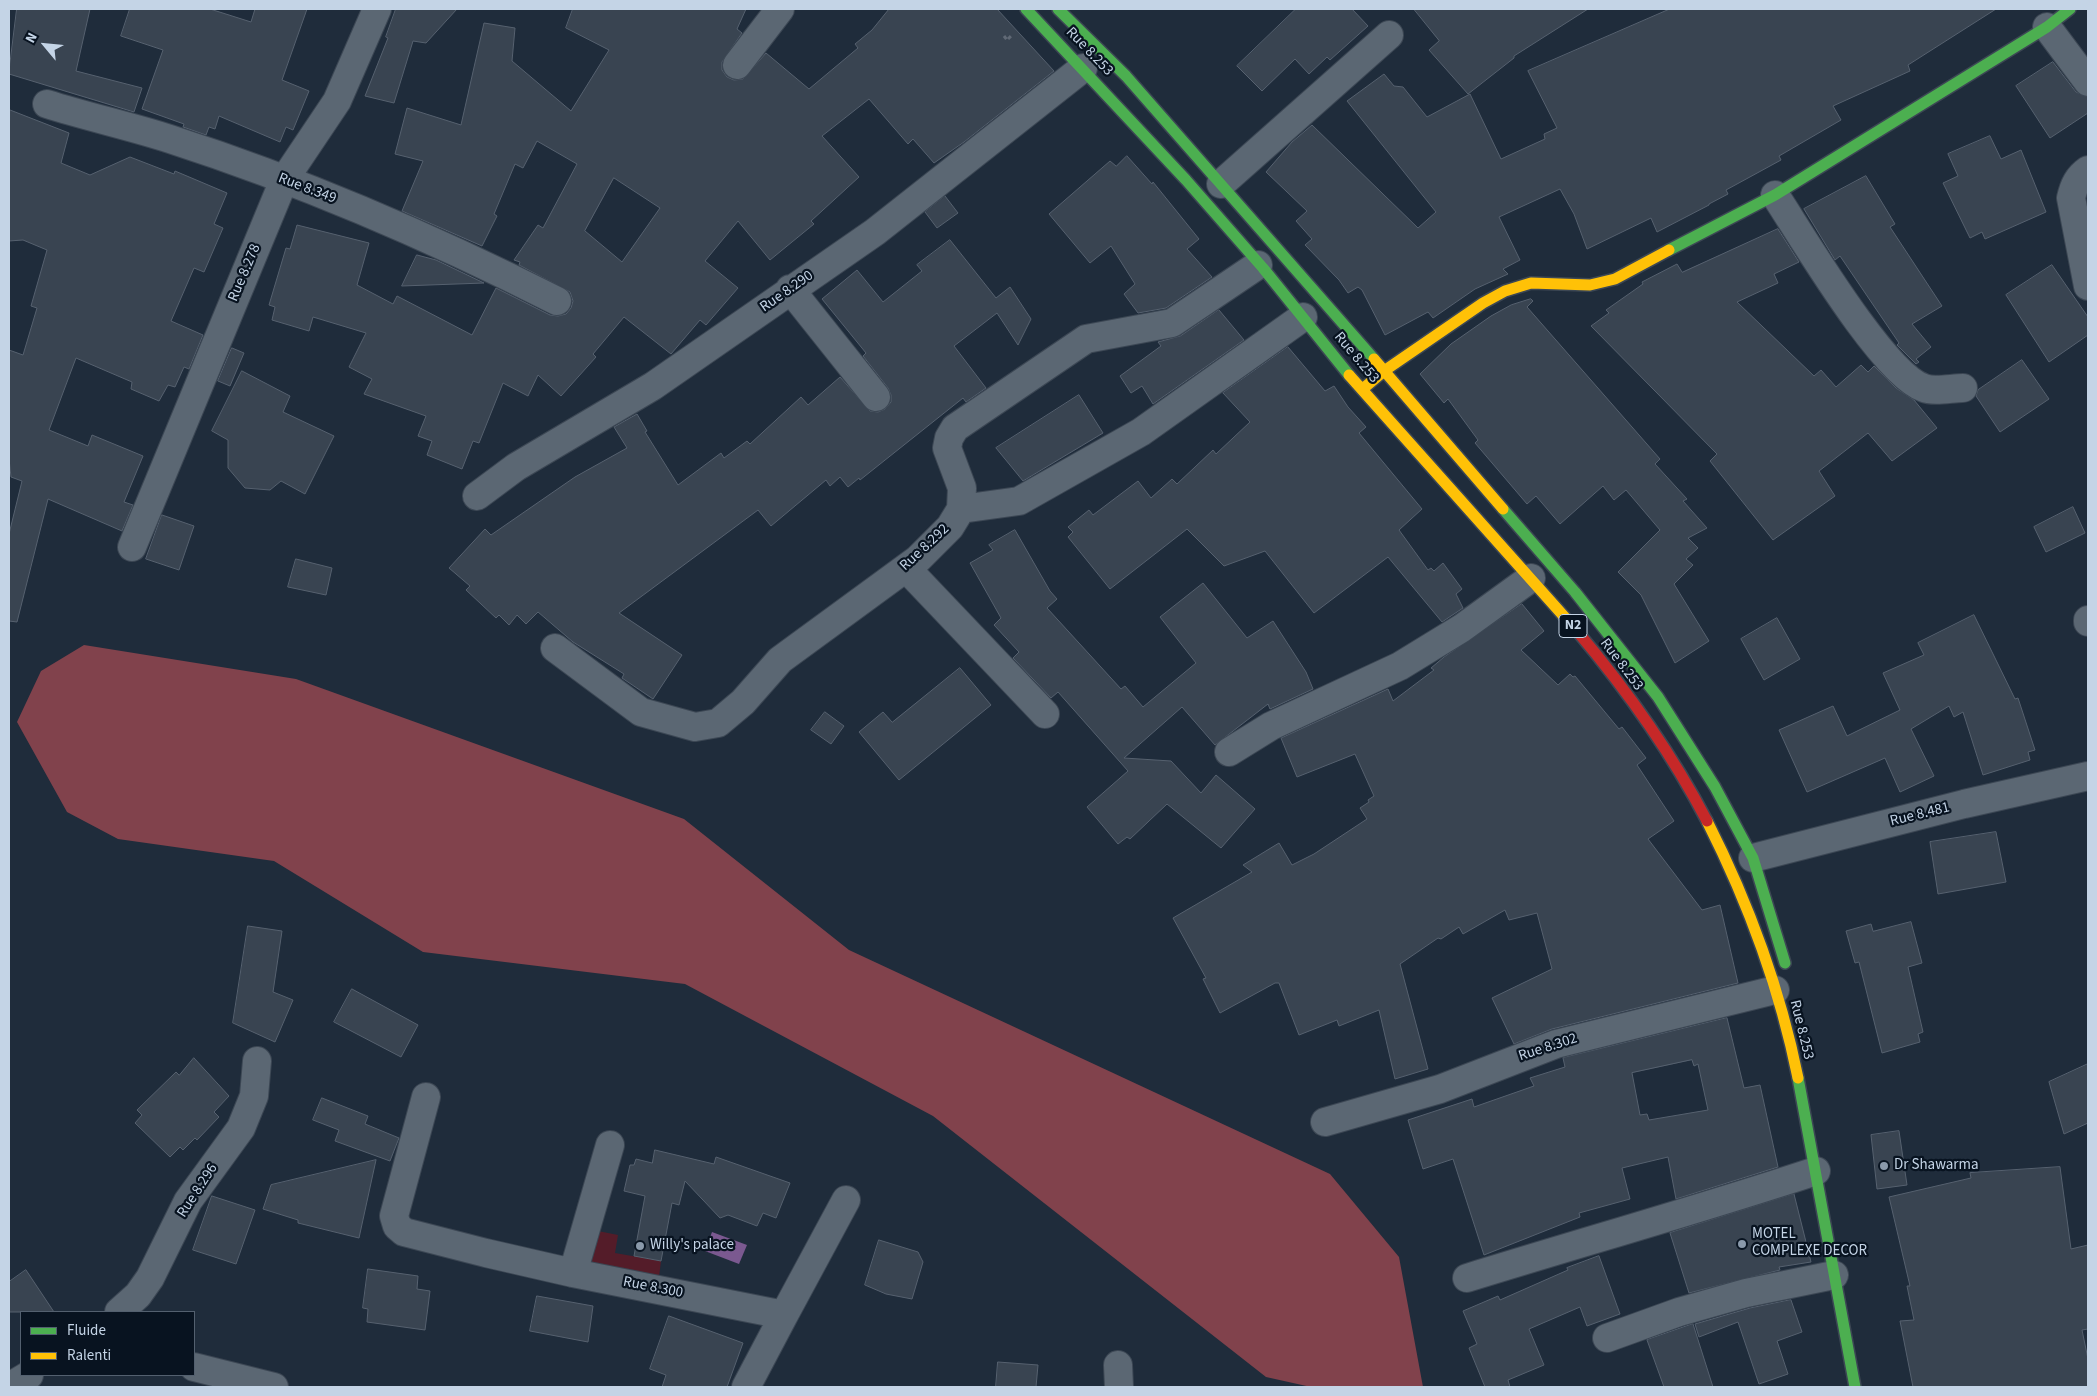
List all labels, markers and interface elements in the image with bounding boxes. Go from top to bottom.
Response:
north arrow [20,20,70,70]
street label: Rue 8.253 [1061,24,1117,80]
text: N [21,29,43,47]
street label: Rue 8.349 [275,170,339,208]
street label: Rue 8.278 [225,242,265,304]
street label: Rue 8.290 [757,267,817,317]
street label: Rue 8.253 [1330,329,1382,387]
street label: Rue 8.292 [897,521,953,575]
road number: N2 [1559,614,1587,638]
street label: Rue 8.253 [1596,635,1646,695]
street label: Rue 8.481 [1888,799,1952,831]
street label: Rue 8.253 [1785,998,1817,1062]
street label: Rue 8.302 [1516,1030,1580,1066]
place label: Dr Shawarma [1894,1157,1979,1175]
marker: Dr Shawarma [1878,1160,1890,1172]
street label: Rue 8.296 [174,1161,222,1221]
place label: MOTEL COMPLEXE DECOR [1752,1226,1867,1261]
place label: Willy's palace [650,1237,734,1255]
marker: MOTEL COMPLEXE DECOR [1736,1238,1748,1250]
marker: Willy's palace [634,1240,646,1252]
street label: Rue 8.300 [621,1273,685,1303]
legend [20,1311,195,1376]
text: Fluide [67,1320,106,1341]
text: Ralenti [67,1345,111,1366]

